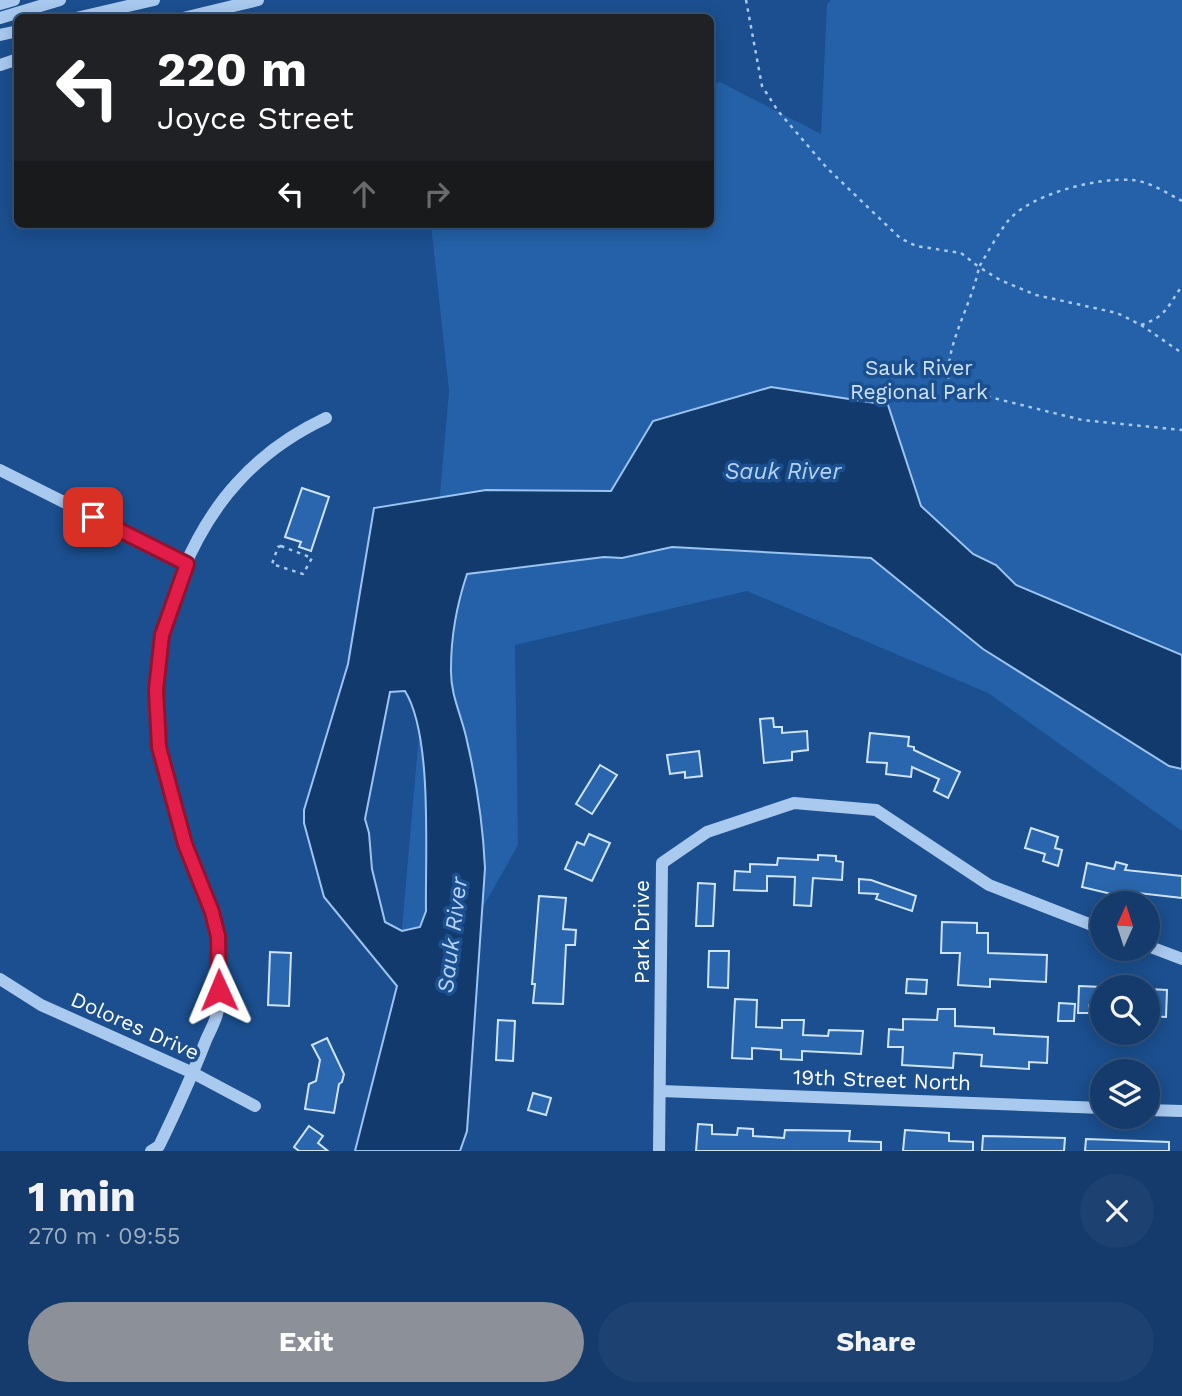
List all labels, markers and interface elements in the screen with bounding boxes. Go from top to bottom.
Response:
text: 220 m [157,40,307,98]
icon: left [42,42,133,133]
text: Joyce Street [157,99,354,137]
icon: left [272,175,310,213]
icon: ahead [345,175,383,213]
icon: right [418,175,456,213]
park label: Sauk River Regional Park [850,355,988,404]
water label: Sauk River [725,458,842,485]
pin [63,487,123,547]
icon: arrive [74,498,112,536]
water label: Sauk River [432,874,473,995]
street label: Park Drive [629,880,654,984]
north arrow [1090,891,1160,961]
map controls [1090,891,1160,1129]
position arrow [182,953,256,1027]
button: search [1090,975,1160,1045]
street label: Dolores Drive [67,986,203,1065]
button: layers [1090,1059,1160,1129]
street label: 19th Street North [793,1064,971,1095]
text: 1 min [28,1172,136,1221]
button: close [1080,1174,1154,1248]
text: 270 m · 09:55 [28,1223,180,1250]
button: Exit [28,1302,584,1382]
button: Share [598,1302,1154,1382]

